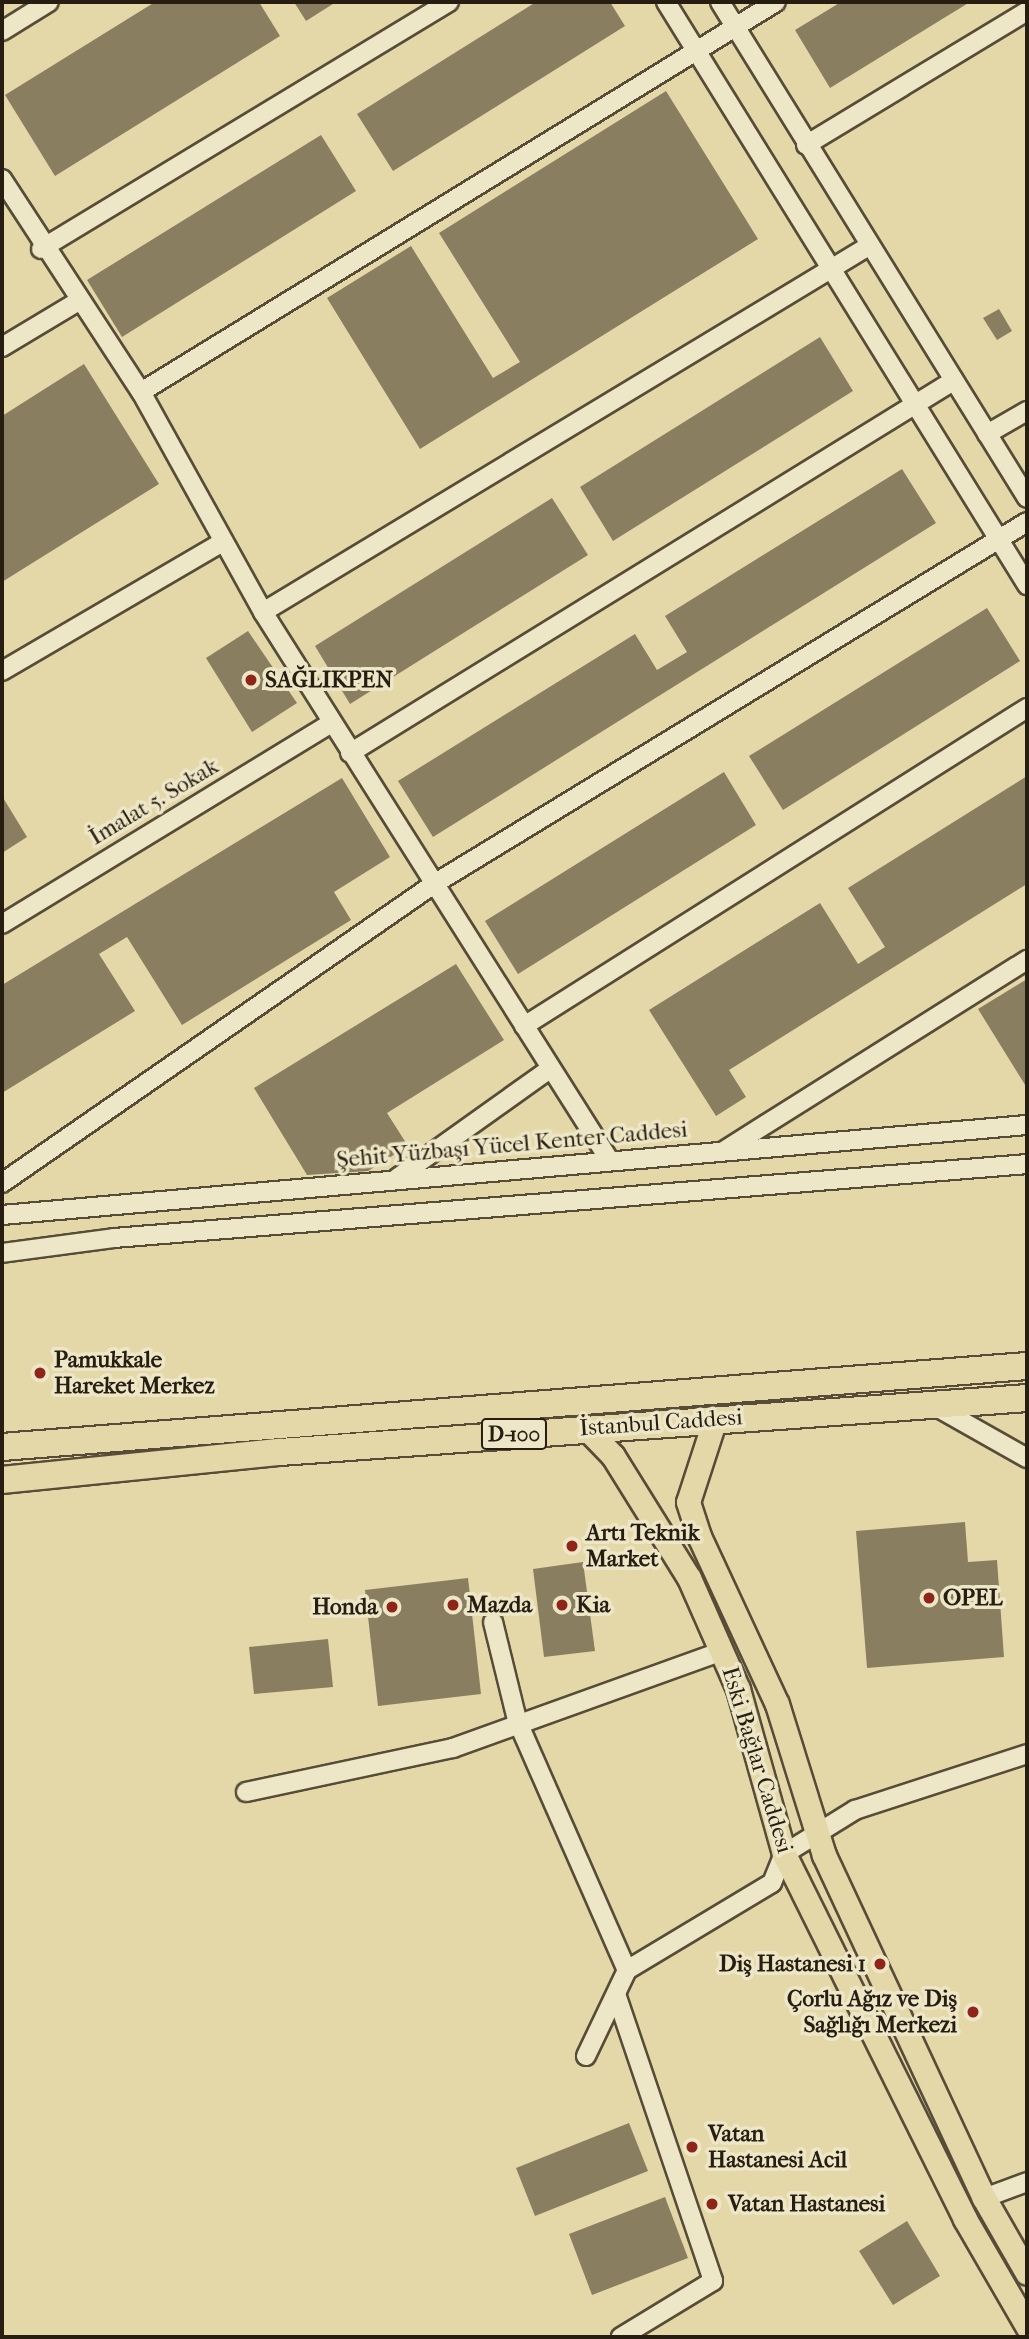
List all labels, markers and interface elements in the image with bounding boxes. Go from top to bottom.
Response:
place label: SAĞLIKPEN [265,666,393,694]
marker: SAĞLIKPEN [243,672,259,688]
street label: İmalat 5. Sokak [84,753,224,851]
street label: Şehit Yüzbaşı Yücel Kenter Caddesi [335,1116,689,1174]
place label: Pamukkale Hareket Merkez [54,1346,215,1400]
marker: Pamukkale Hareket Merkez [32,1365,48,1381]
street label: İstanbul Caddesi [578,1404,744,1442]
road number: D-100 [481,1416,547,1452]
place label: Artı Teknik Market [586,1519,699,1573]
marker: Artı Teknik Market [564,1538,580,1554]
place label: OPEL [943,1584,1003,1612]
marker: OPEL [921,1590,937,1606]
place label: Mazda [467,1591,532,1619]
place label: Kia [576,1591,610,1619]
place label: Honda [312,1593,378,1621]
marker: Mazda [445,1597,461,1613]
marker: Kia [554,1597,570,1613]
marker: Honda [384,1599,400,1615]
street label: Eski Bağlar Caddesi [716,1663,798,1857]
place label: Diş Hastanesi 1 [719,1950,866,1978]
marker: Diş Hastanesi 1 [872,1956,888,1972]
place label: Çorlu Ağız ve Diş Sağlığı Merkezi [787,1985,957,2039]
marker: Çorlu Ağız ve Diş Sağlığı Merkezi [963,2002,983,2022]
place label: Vatan Hastanesi Acil [708,2120,847,2174]
marker: Vatan Hastanesi Acil [682,2137,702,2157]
place label: Vatan Hastanesi [728,2190,885,2218]
marker: Vatan Hastanesi [702,2194,722,2214]

